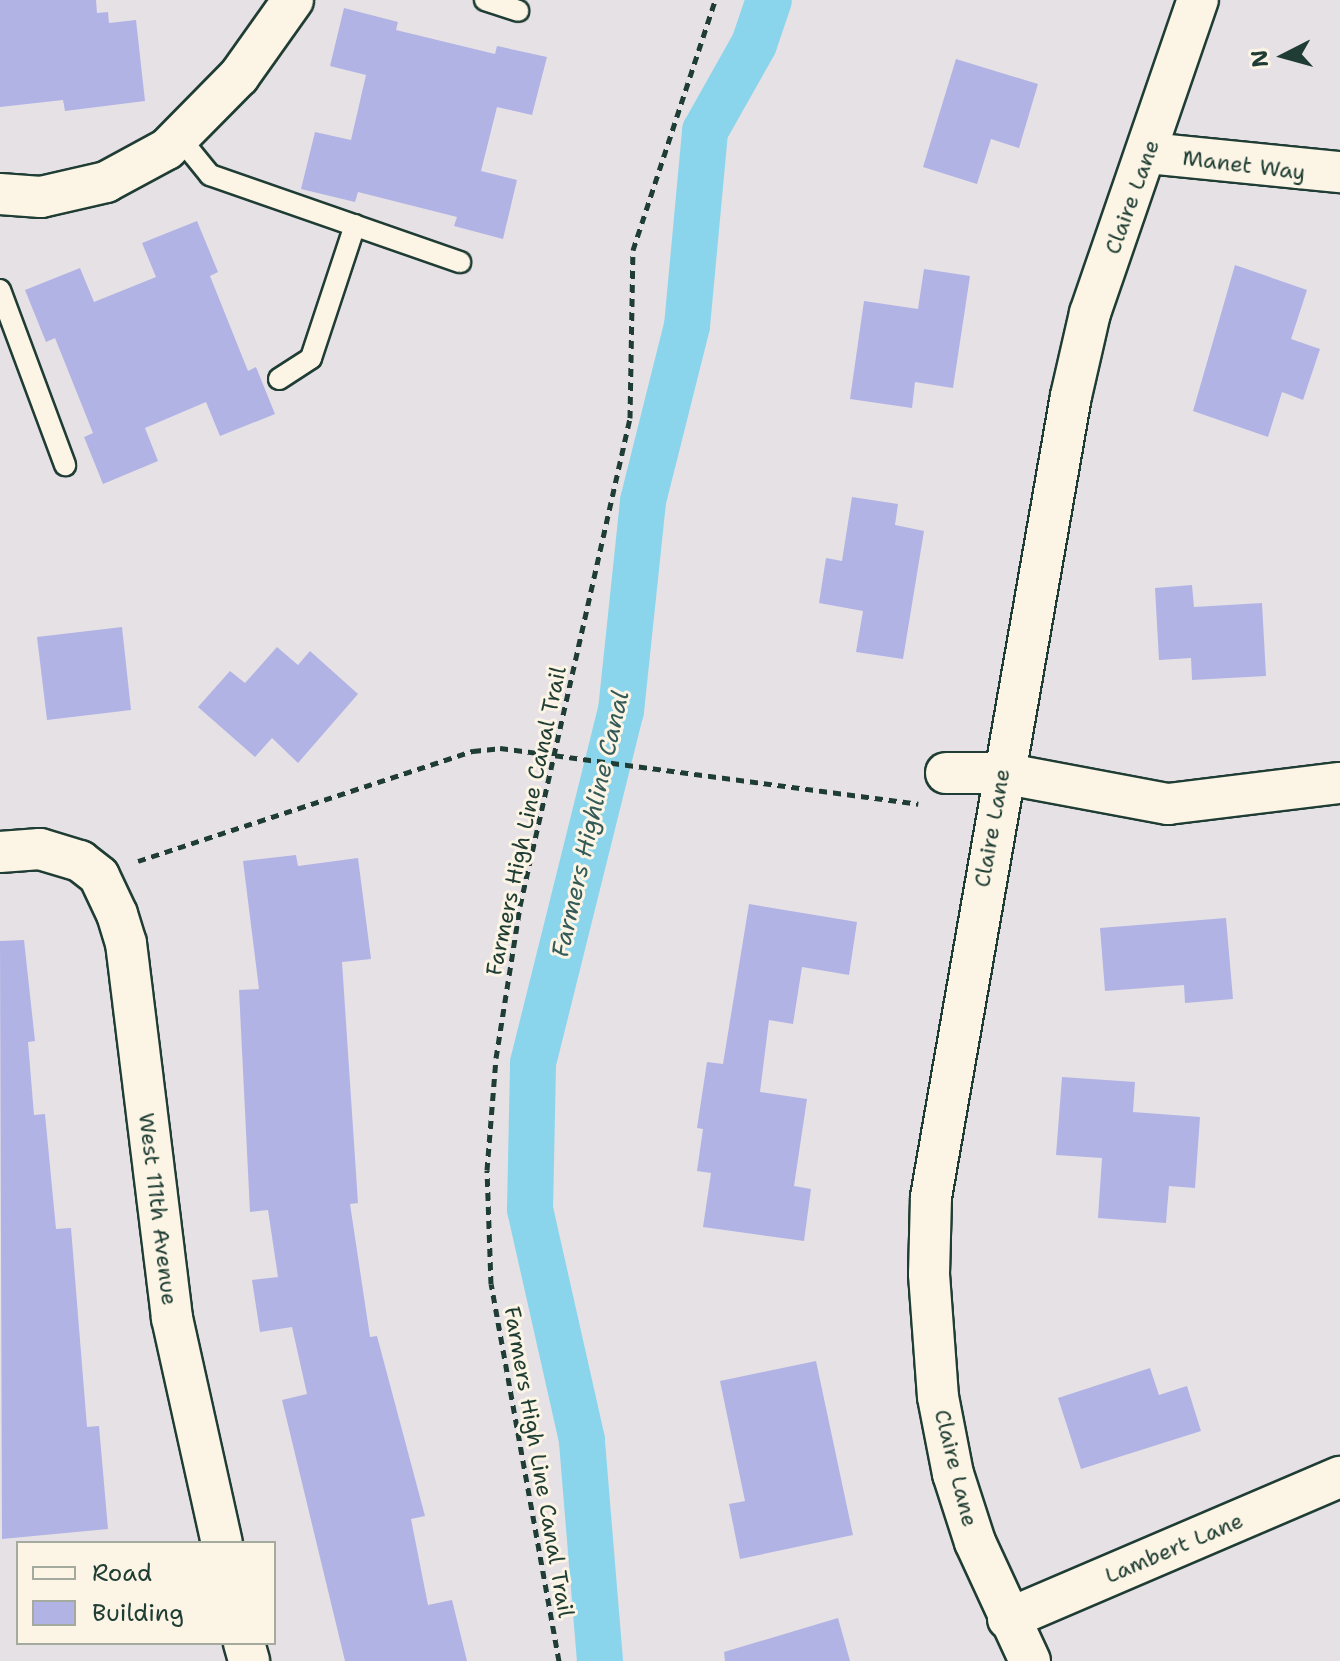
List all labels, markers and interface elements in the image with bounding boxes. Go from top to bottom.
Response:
north arrow [1244,16,1324,96]
text: N [1244,48,1275,69]
street label: Claire Lane [1099,136,1165,258]
street label: Manet Way [1181,144,1307,186]
street label: Farmers High Line Canal Trail [480,664,572,978]
water label: Farmers Highline Canal [546,688,636,960]
street label: Claire Lane [969,767,1015,889]
street label: West 111th Avenue [133,1111,183,1307]
street label: Farmers High Line Canal Trail [499,1305,579,1619]
street label: Claire Lane [929,1407,983,1529]
street label: Lambert Lane [1101,1507,1247,1589]
legend [16,1541,276,1645]
text: Road [92,1557,152,1589]
text: Building [92,1597,184,1629]

